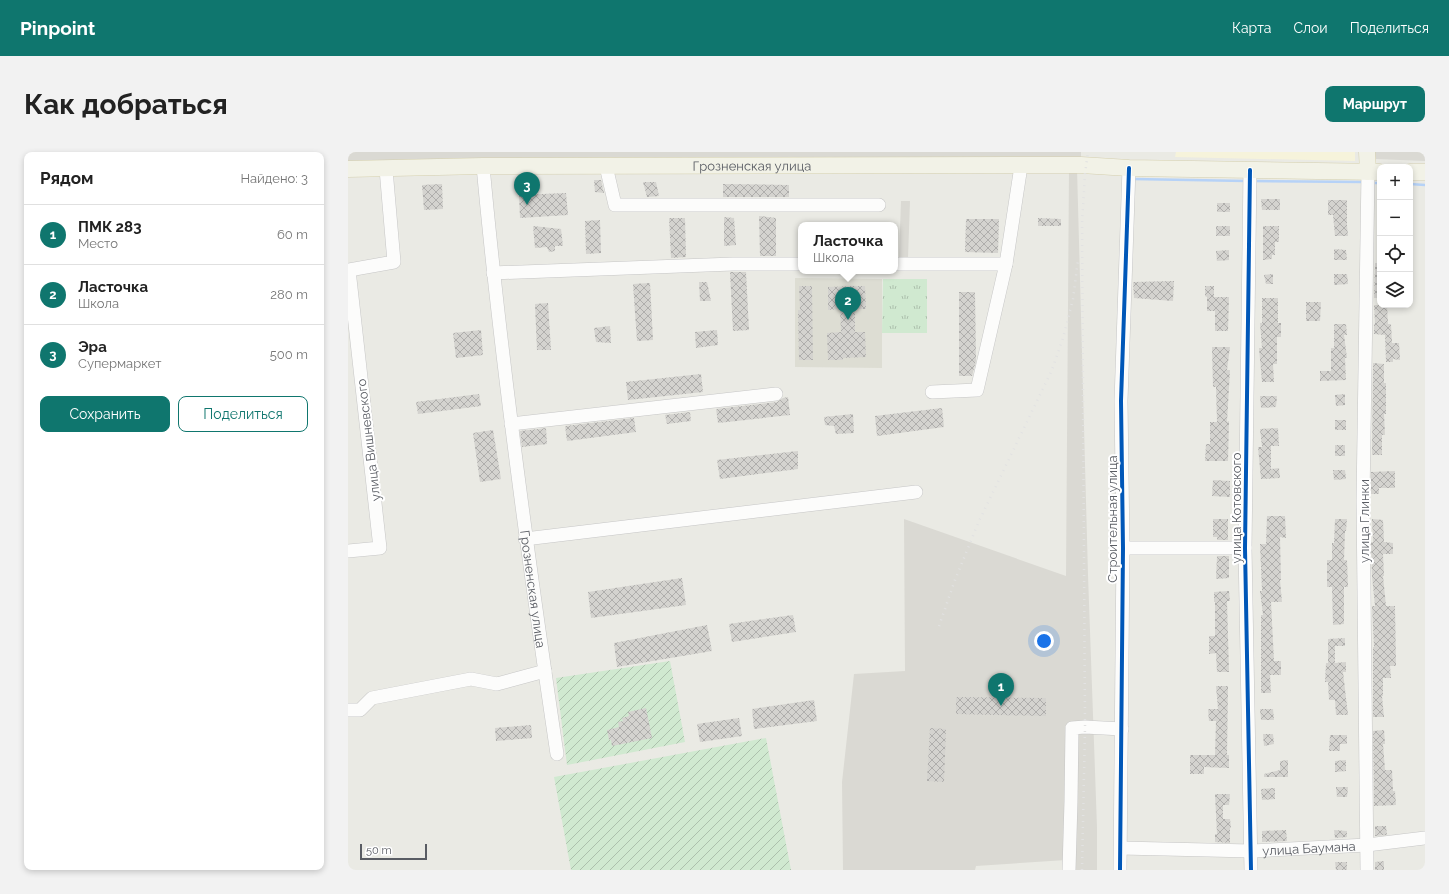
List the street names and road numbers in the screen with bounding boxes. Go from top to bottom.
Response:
street label: Грозненская улица [693,158,811,174]
street label: улица Вишневского [354,378,383,502]
street label: улица Котовского [1229,452,1244,563]
street label: Строительная улица [1105,455,1120,583]
street label: улица Глинки [1357,479,1372,563]
street label: Грозненская улица [517,529,548,649]
street label: улица Баумана [1262,839,1356,858]

